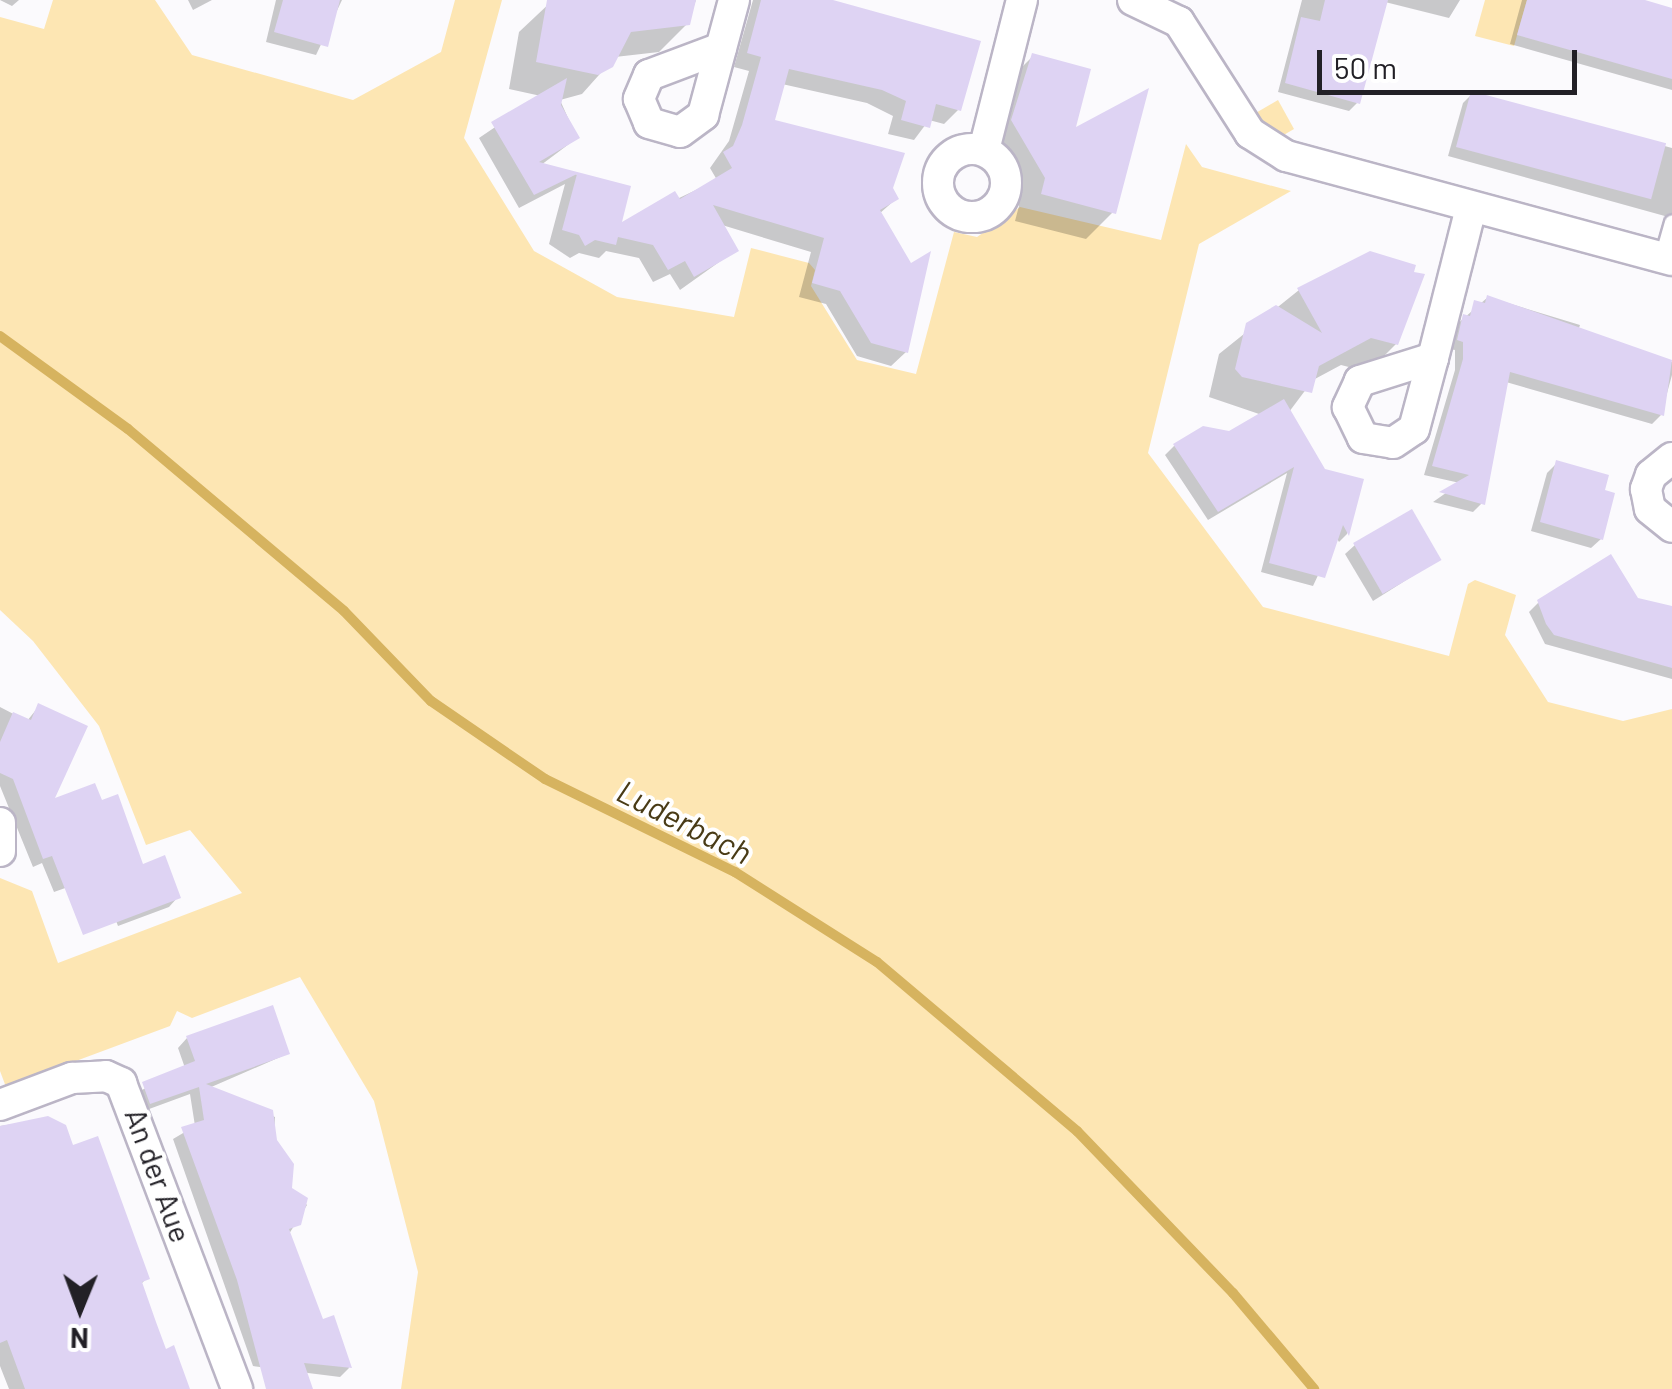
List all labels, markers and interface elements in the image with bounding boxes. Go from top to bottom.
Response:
scale bar [1322,30,1582,92]
text: 50 m [1334,49,1397,85]
water label: Luderbach [611,771,759,871]
street label: An der Aue [118,1103,200,1247]
north arrow [30,1259,130,1359]
text: N [70,1322,89,1356]

